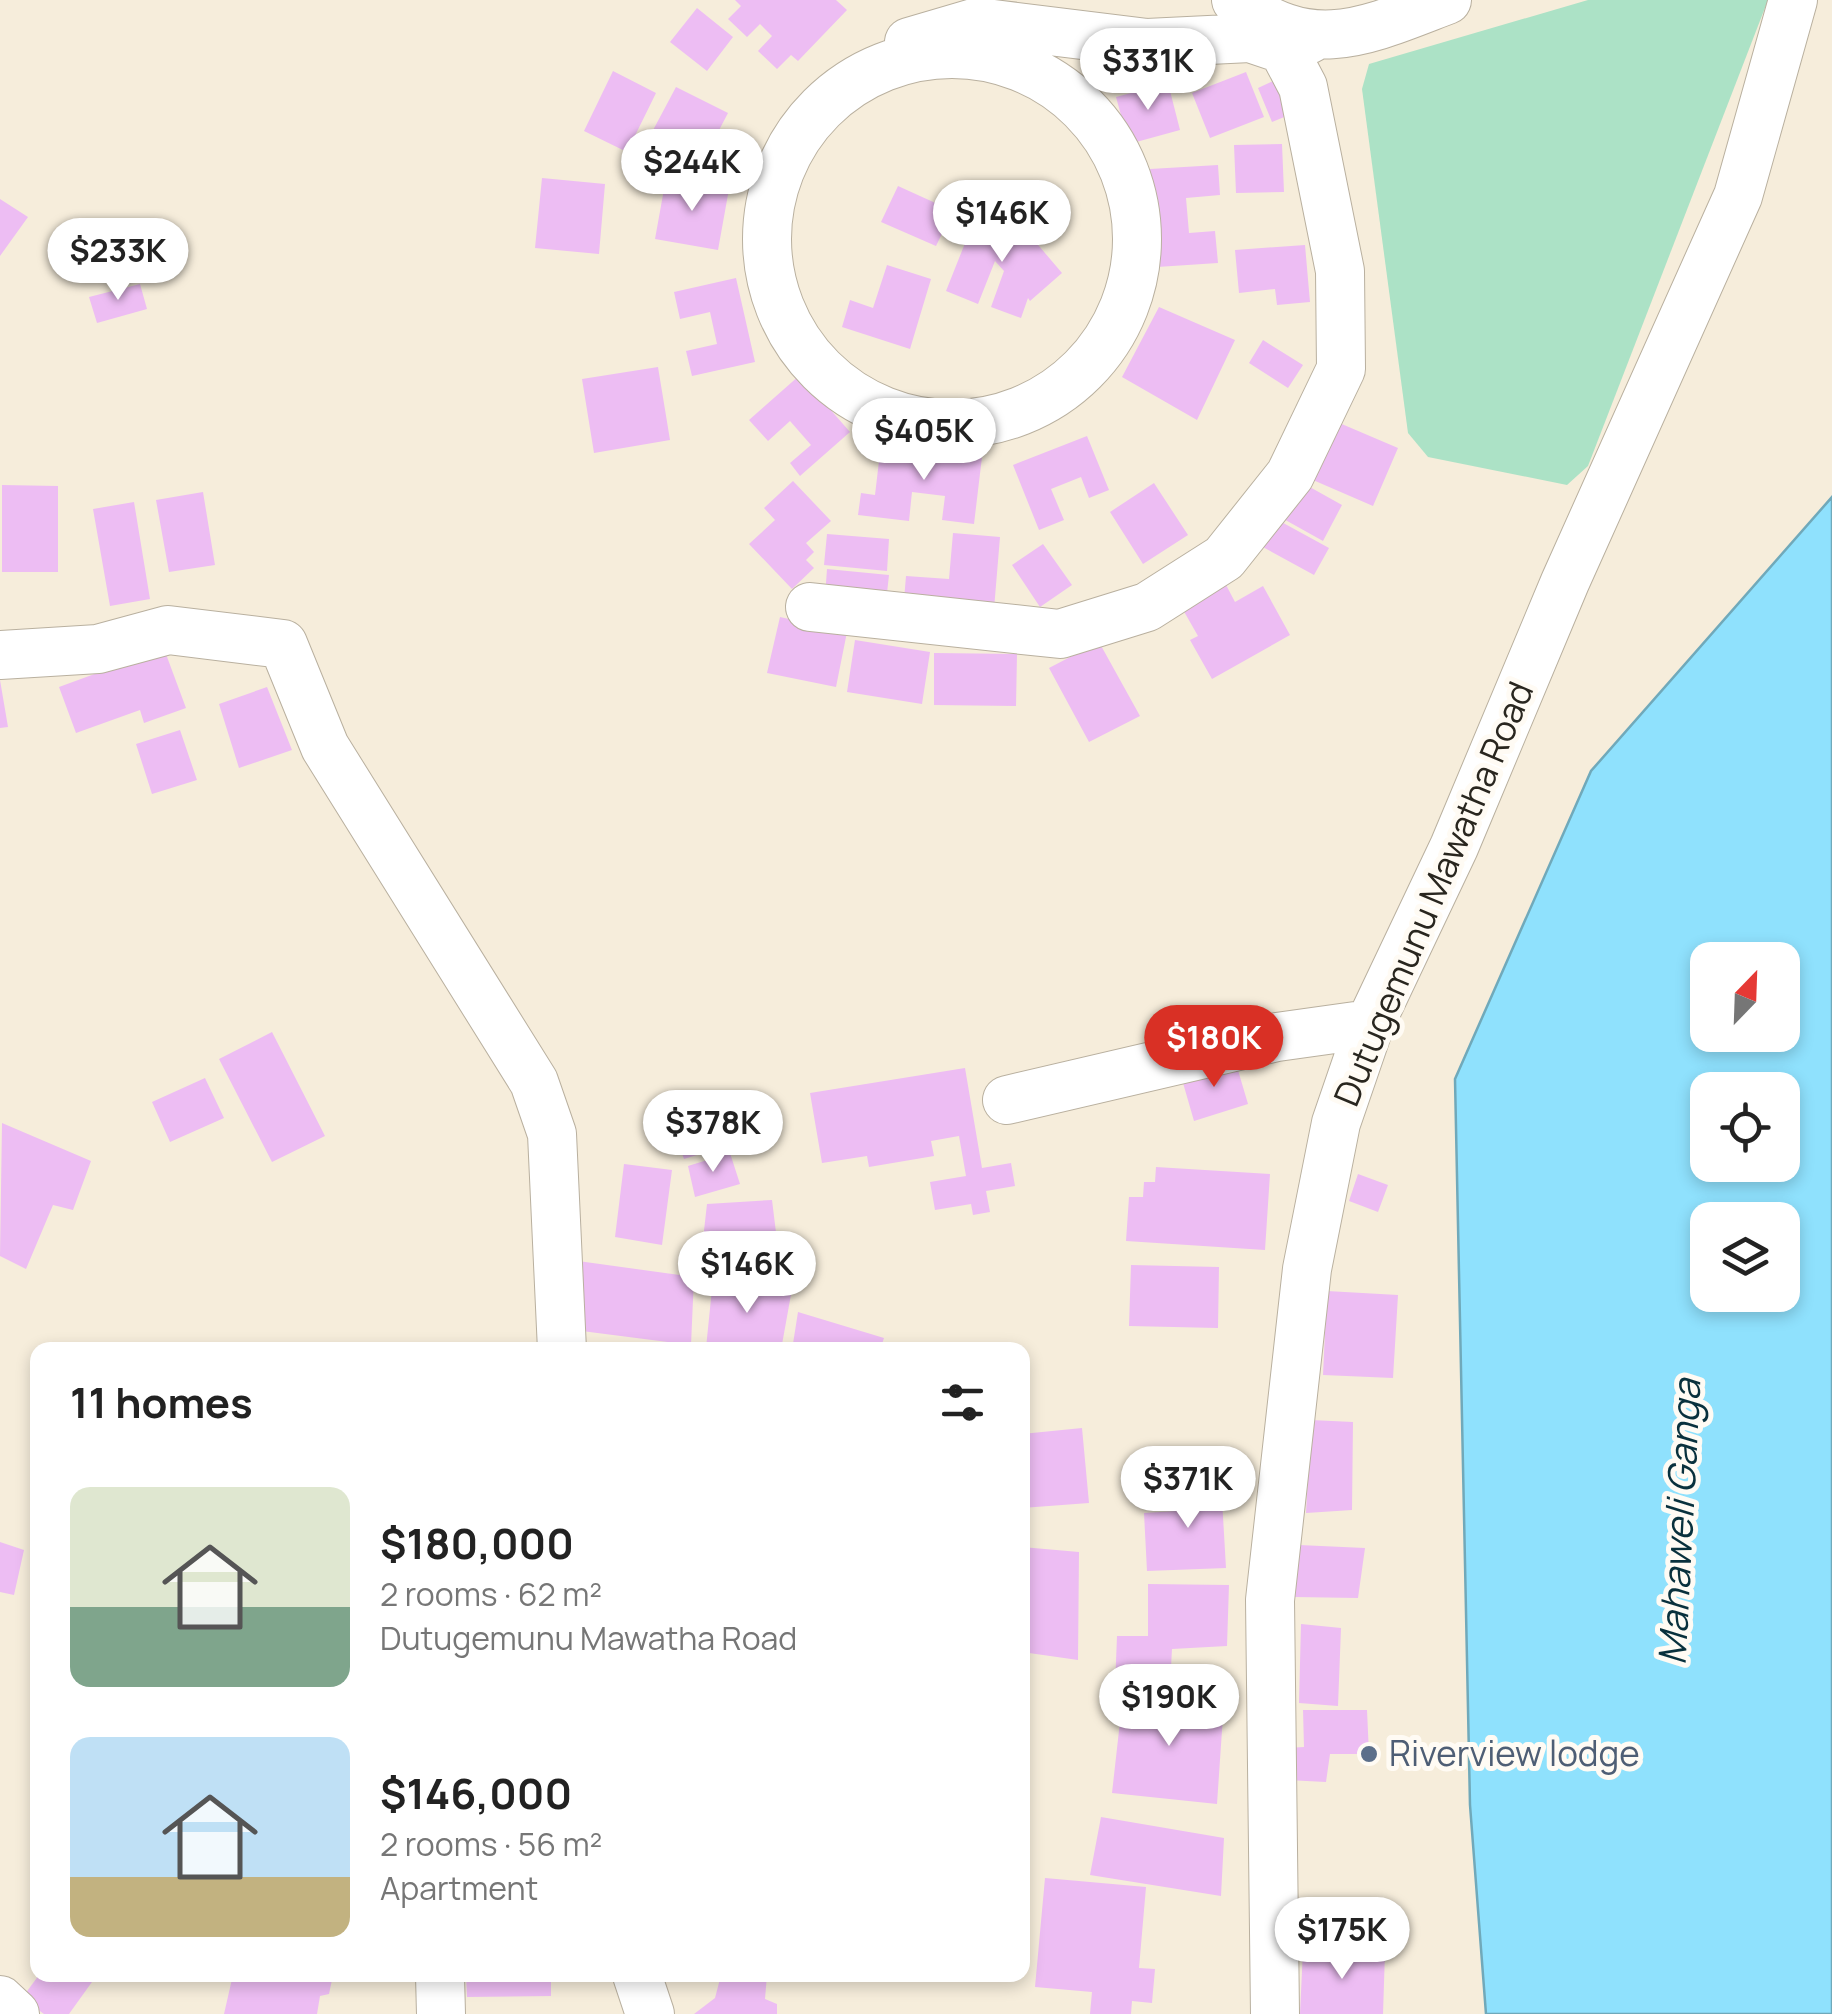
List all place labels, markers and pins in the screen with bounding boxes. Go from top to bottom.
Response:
pin: $331K [1078,28,1218,113]
pin: $244K [622,129,762,214]
pin: $146K [932,180,1072,265]
pin: $233K [48,218,188,303]
pin: $405K [854,398,994,483]
pin: $180K [1144,1005,1284,1090]
pin: $378K [643,1090,783,1175]
pin: $146K [677,1231,817,1316]
pin: $371K [1118,1446,1258,1531]
pin: $190K [1099,1664,1239,1749]
place label: Riverview lodge [1389,1729,1640,1777]
marker: Riverview lodge [1358,1743,1380,1765]
pin: $175K [1272,1897,1412,1982]

